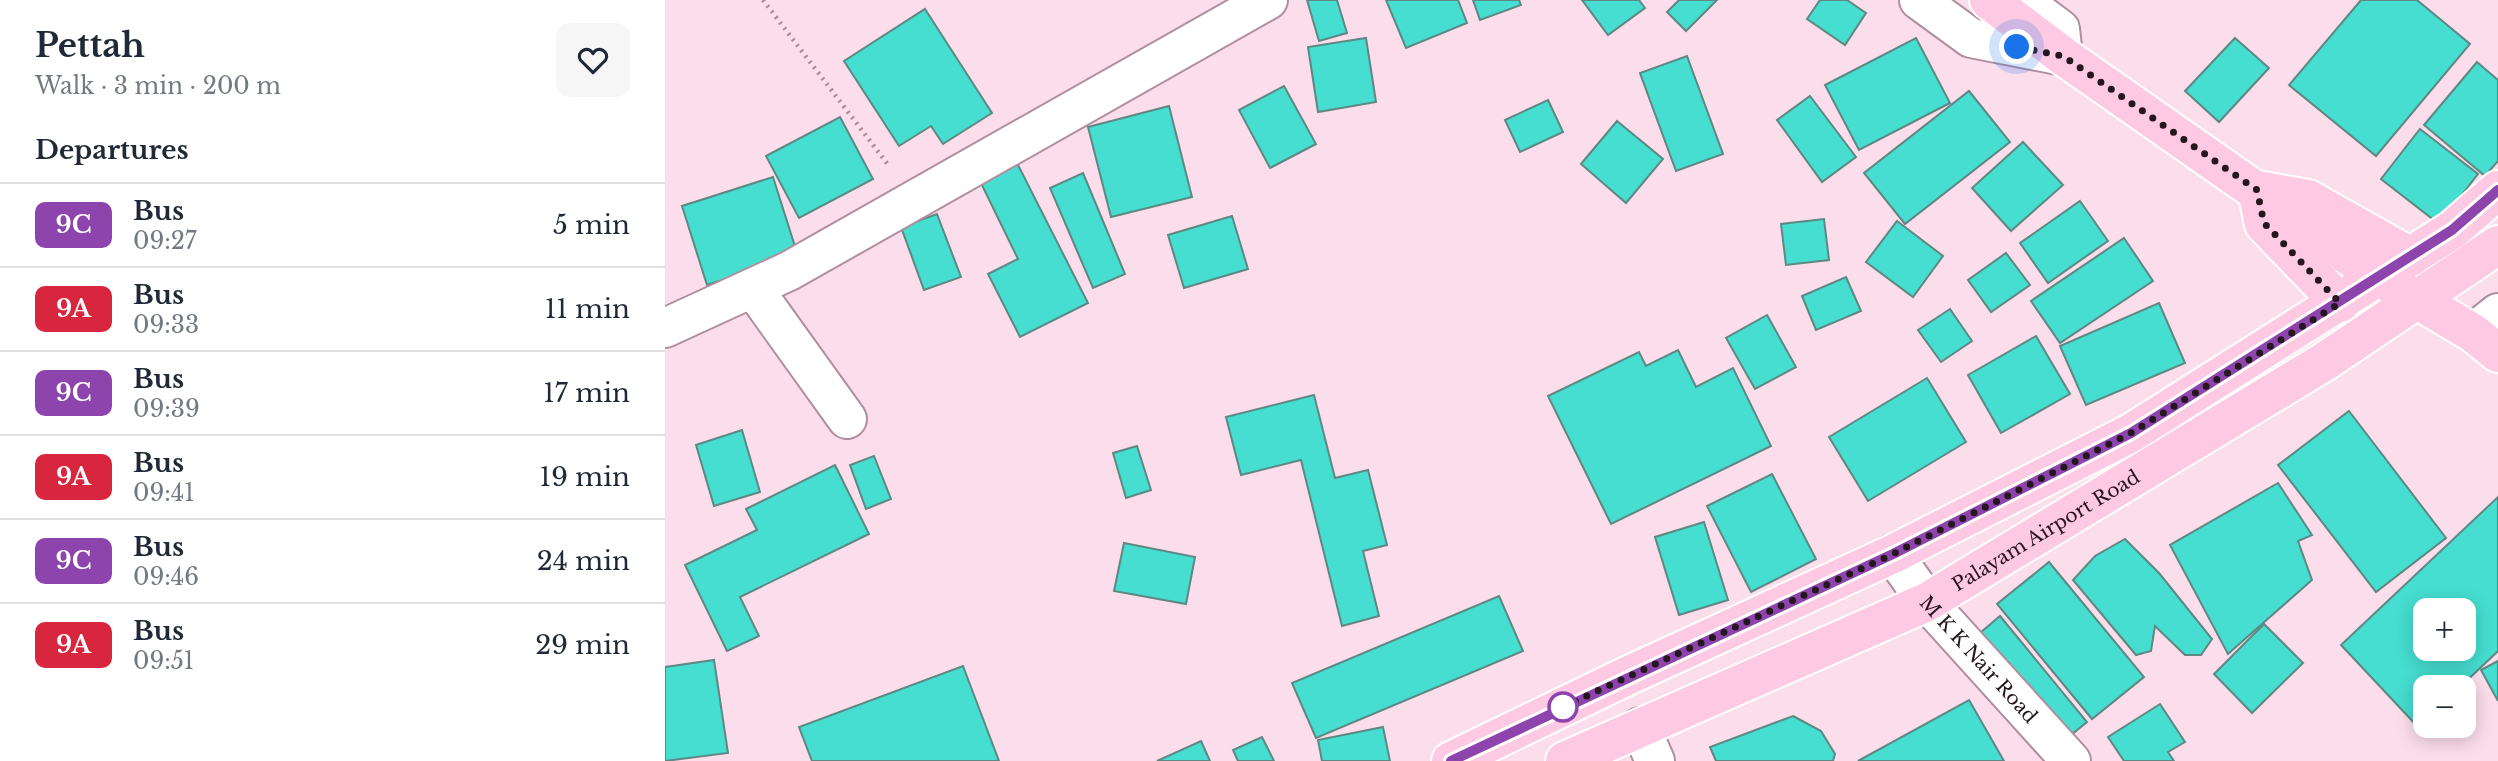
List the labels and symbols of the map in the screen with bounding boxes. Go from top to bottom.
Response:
your location [1999,29,2034,64]
street label: Palayam Airport Road [1948,465,2144,596]
street label: M K K Nair Road [1915,591,2042,728]
unlabelled marker [1548,692,1578,722]

